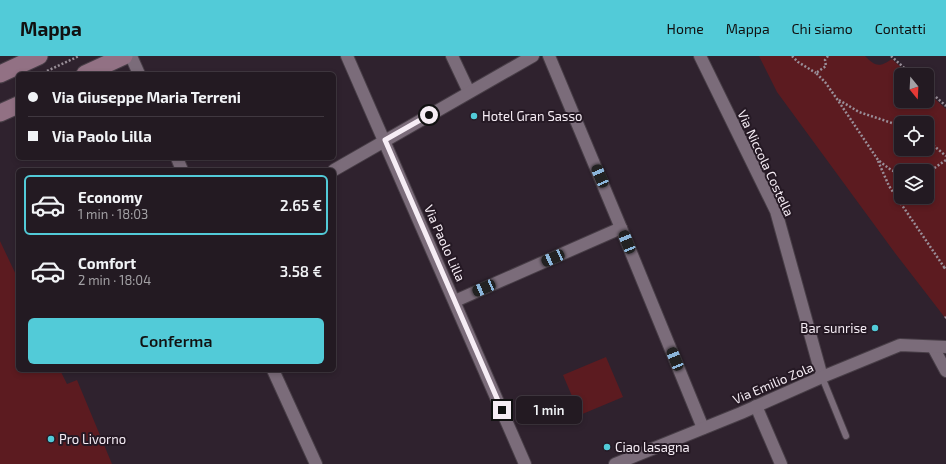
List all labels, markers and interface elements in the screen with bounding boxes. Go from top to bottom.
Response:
text: Mappa [20,17,82,40]
text: Home [667,20,704,37]
text: Mappa [726,20,770,37]
text: Chi siamo [792,20,853,37]
text: Contatti [875,20,926,37]
north arrow [894,68,934,108]
map controls [894,68,934,204]
text: Via Giuseppe Maria Terreni [52,88,241,106]
route start [420,106,438,124]
street label: Via Niccola Costella [734,107,798,219]
place label: Hotel Gran Sasso [482,108,582,124]
marker: Hotel Gran Sasso [469,111,479,121]
button: locate [894,116,934,156]
text: Via Paolo Lilla [52,127,152,145]
car [590,163,610,189]
button: layers [894,164,934,204]
icon: car [30,187,66,223]
text: Economy [78,188,143,206]
text: 2.65 € [280,196,322,214]
street label: Via Paolo Lilla [421,202,469,284]
text: 1 min · 18:03 [78,206,148,222]
car [617,229,637,255]
car [540,248,566,268]
icon: car [30,253,66,289]
text: Comfort [78,254,136,272]
text: 3.58 € [280,262,322,280]
text: 2 min · 18:04 [78,272,151,288]
car [471,278,497,298]
button: Conferma [28,318,324,364]
place label: Bar sunrise [800,320,867,336]
marker: Bar sunrise [870,323,880,333]
car [665,346,685,372]
street label: Via Emilio Zola [730,359,816,407]
callout: 1 min [516,396,582,424]
route end [493,401,511,419]
text: 1 min [534,402,564,418]
place label: Pro Livorno [59,431,126,447]
marker: Pro Livorno [46,434,56,444]
place label: Ciao lasagna [615,439,690,455]
marker: Ciao lasagna [602,442,612,452]

